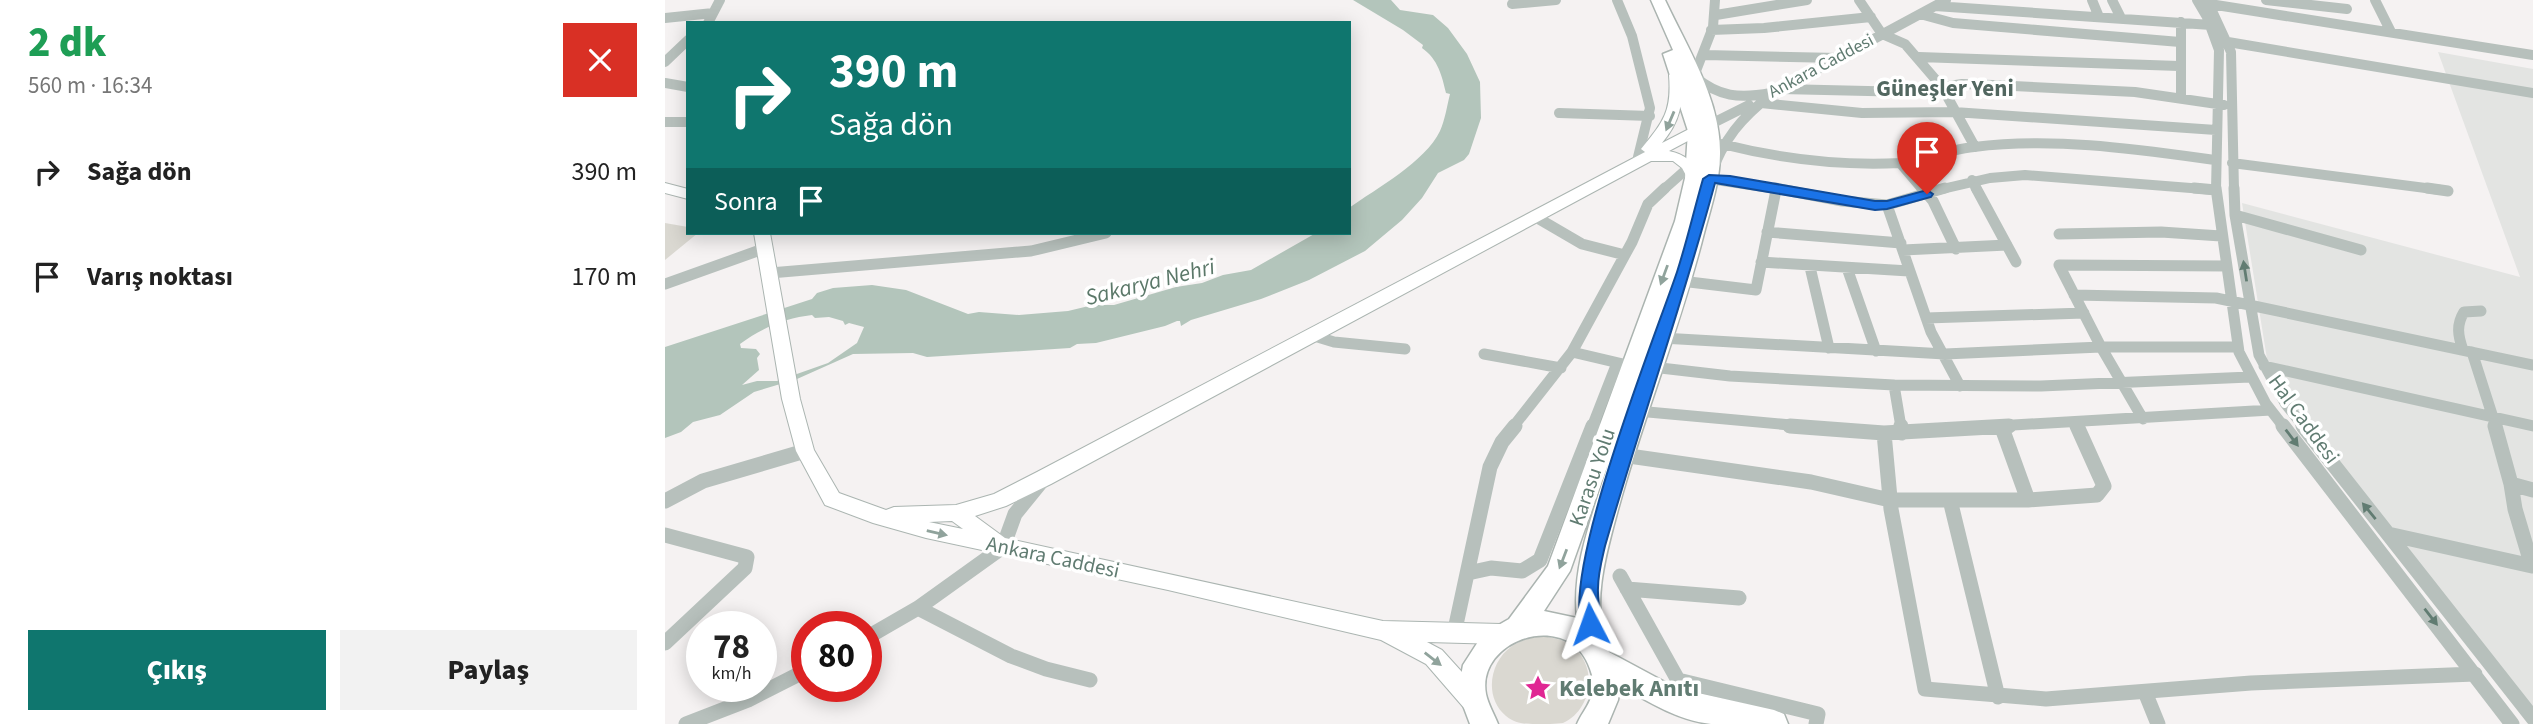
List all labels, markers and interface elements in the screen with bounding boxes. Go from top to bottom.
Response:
text: 2 dk [28,13,106,73]
button: close [563,23,637,97]
street label: Ankara Caddesi [1764,28,1878,104]
text: 390 m [829,37,958,107]
icon: right [714,49,805,140]
text: 560 m · 16:34 [28,69,152,102]
district label: Güneşler Yeni [1876,72,2014,105]
text: Sağa dön [829,102,953,148]
one-way arrow [1665,110,1676,131]
pin [1897,122,1957,194]
icon: arrive [1908,133,1946,171]
icon: right [28,153,66,191]
text: Sağa dön [87,153,192,190]
text: 390 m [571,153,637,190]
icon: arrive [792,182,830,220]
text: Sonra [714,183,778,220]
water label: Sakarya Nehri [1082,250,1219,314]
icon: arrive [28,258,66,296]
text: Varış noktası [87,258,233,295]
text: 170 m [571,258,637,295]
one-way arrow [2239,260,2250,282]
one-way arrow [1658,265,1669,286]
street label: Hal Caddesi [2261,368,2347,470]
street label: Karasu Yolu [1561,424,1623,530]
one-way arrow [2284,428,2299,446]
one-way arrow [2362,502,2377,519]
one-way arrow [926,527,948,538]
street label: Ankara Caddesi [984,528,1122,586]
one-way arrow [1557,548,1568,569]
position arrow [1553,587,1627,661]
one-way arrow [2424,608,2438,626]
speed limit sign: 80 [791,611,882,702]
text: 78 [713,622,750,672]
button: Çıkış [28,630,326,710]
button: Paylaş [340,630,637,710]
one-way arrow [1424,651,1442,666]
text: km/h [712,661,751,686]
place label: Kelebek Anıtı [1559,671,1699,706]
place icon: Kelebek Anıtı [1523,673,1553,703]

